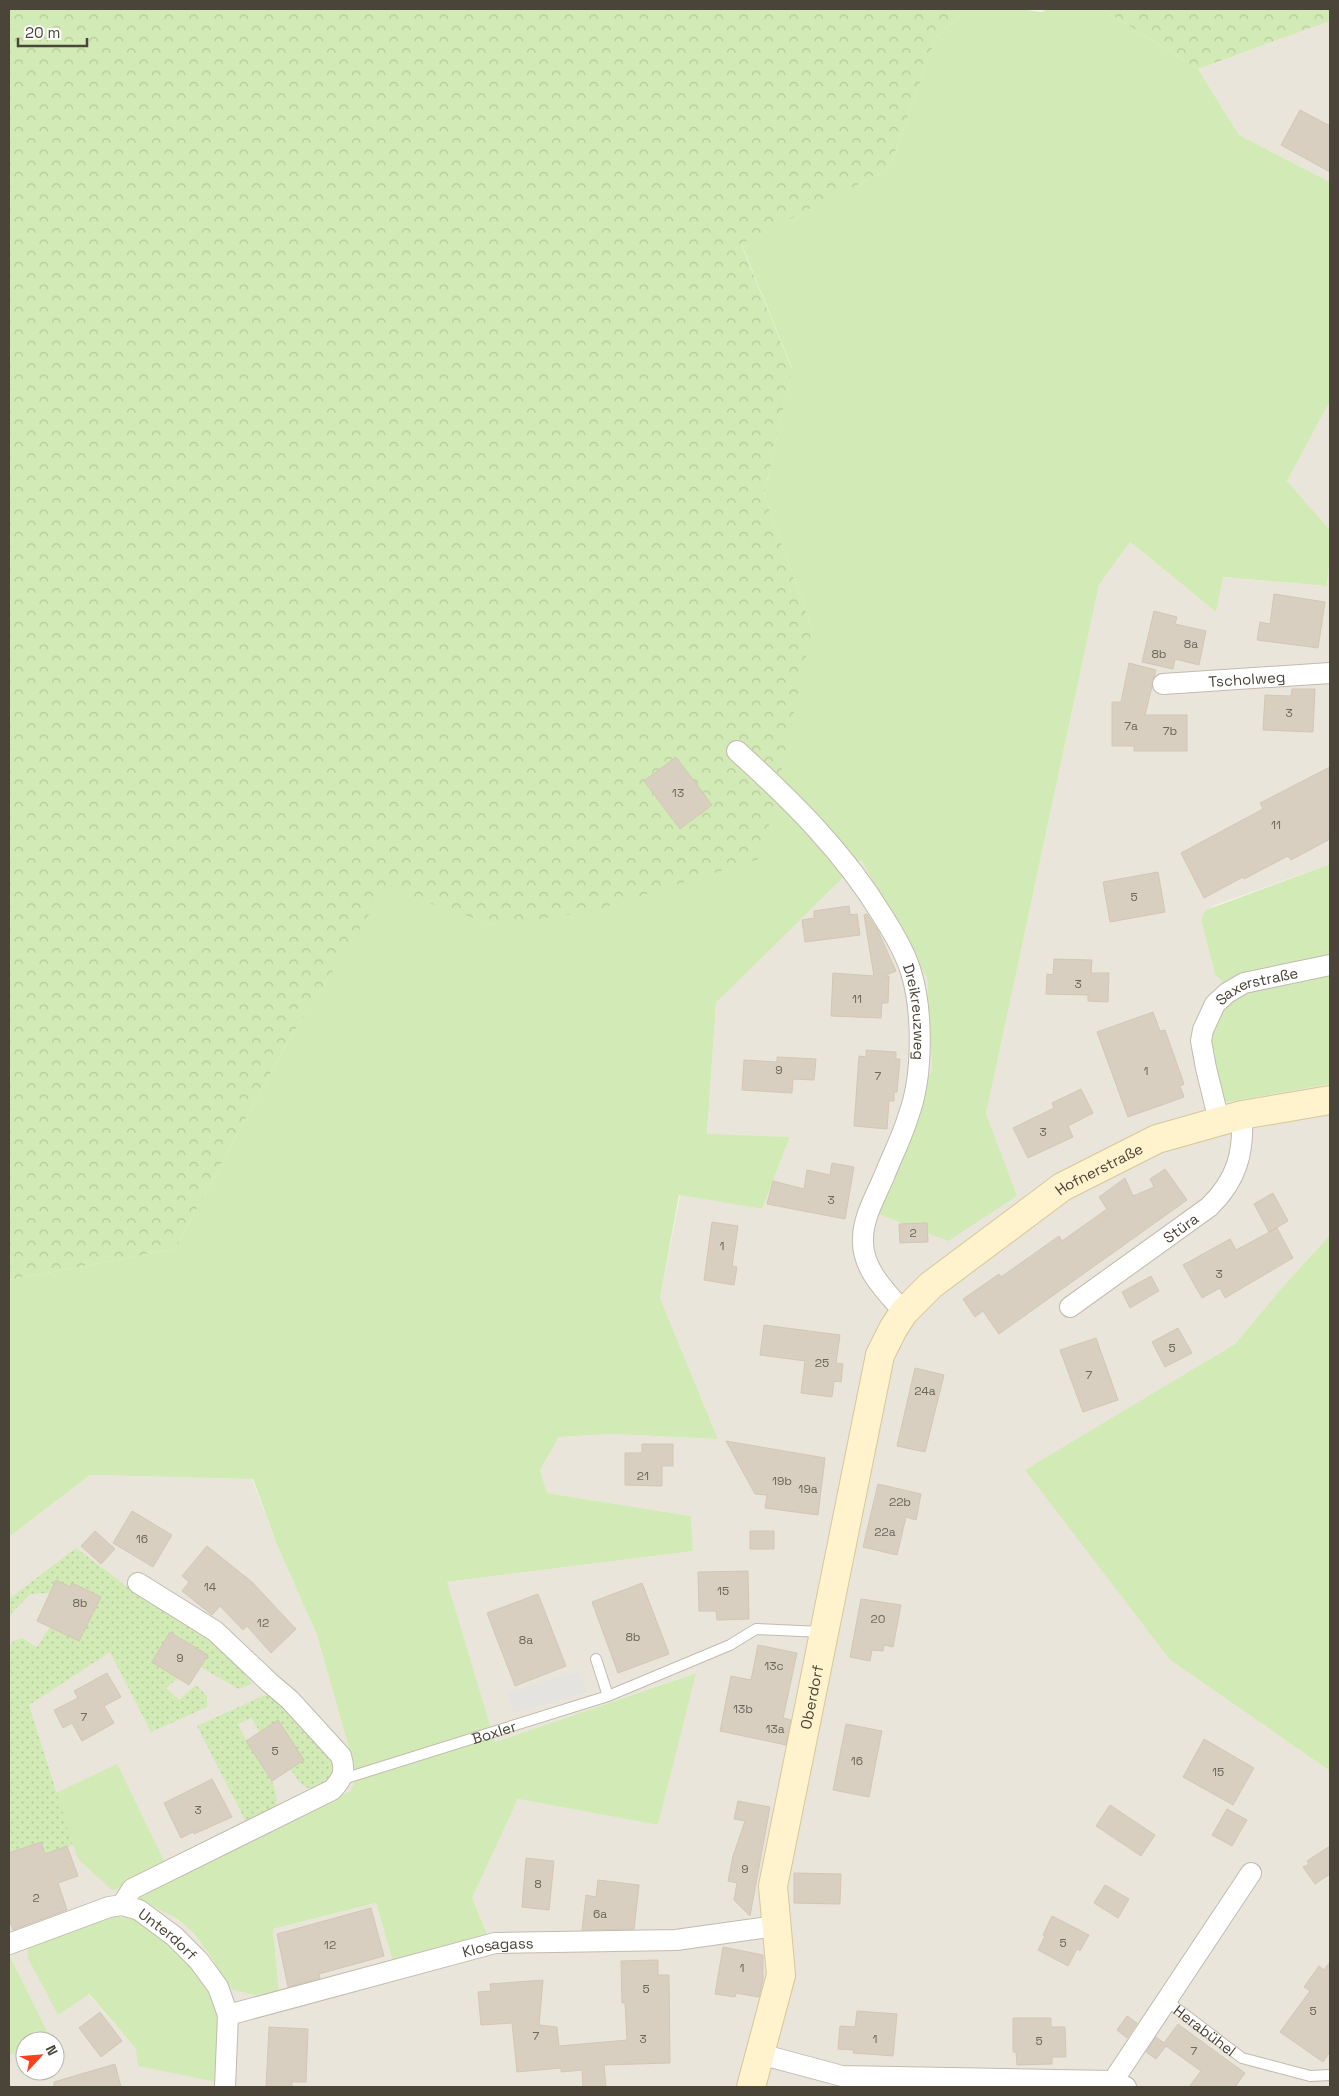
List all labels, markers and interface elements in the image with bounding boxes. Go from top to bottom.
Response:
scale bar [18,15,86,47]
text: 20 m [25,23,60,42]
house number: 8a [1184,636,1198,652]
house number: 8b [1151,646,1167,662]
street label: Tscholweg [1208,666,1286,690]
house number: 3 [1285,705,1293,721]
house number: 7a [1124,718,1138,734]
house number: 7b [1163,723,1178,739]
house number: 13 [672,785,684,801]
house number: 11 [1271,817,1281,833]
house number: 5 [1130,889,1138,905]
street label: Dreikreuzweg [899,961,929,1061]
street label: Saxerstraße [1211,962,1300,1009]
house number: 3 [1074,976,1082,992]
house number: 11 [852,991,862,1007]
house number: 9 [775,1062,783,1078]
house number: 1 [1143,1063,1149,1079]
house number: 7 [875,1068,882,1084]
house number: 3 [1039,1124,1047,1140]
street label: Hofnerstraße [1051,1138,1146,1199]
house number: 3 [827,1192,835,1208]
street label: Stüra [1159,1208,1202,1247]
house number: 2 [909,1225,917,1241]
house number: 1 [719,1238,725,1254]
house number: 3 [1215,1266,1223,1282]
house number: 5 [1168,1340,1176,1356]
house number: 25 [815,1355,829,1371]
house number: 7 [1086,1367,1093,1383]
house number: 24a [914,1383,936,1399]
house number: 21 [637,1468,649,1484]
house number: 19b [772,1473,792,1489]
house number: 19a [798,1481,818,1497]
house number: 22b [889,1494,911,1510]
house number: 22a [874,1524,896,1540]
house number: 16 [136,1531,148,1547]
house number: 14 [204,1579,217,1595]
house number: 15 [717,1583,729,1599]
house number: 8b [72,1595,88,1611]
house number: 20 [871,1611,885,1627]
house number: 12 [257,1615,269,1631]
house number: 8b [625,1629,641,1645]
house number: 8a [519,1632,533,1648]
house number: 9 [176,1650,184,1666]
house number: 13c [764,1658,784,1674]
street label: Oberdorf [795,1663,827,1731]
house number: 13b [733,1701,753,1717]
house number: 7 [81,1709,88,1725]
street label: Boxler [469,1716,519,1748]
house number: 13a [765,1721,785,1737]
house number: 5 [271,1743,279,1759]
house number: 16 [851,1753,863,1769]
house number: 15 [1212,1764,1224,1780]
house number: 3 [194,1802,202,1818]
house number: 9 [741,1861,749,1877]
house number: 8 [534,1876,542,1892]
house number: 2 [32,1890,40,1906]
street label: Unterdorf [135,1904,202,1964]
house number: 6a [593,1906,607,1922]
street label: Klosagass [460,1933,534,1961]
house number: 5 [1059,1935,1067,1951]
house number: 12 [324,1937,336,1953]
house number: 1 [739,1960,745,1976]
house number: 5 [642,1981,650,1997]
street label: Herabühel [1170,2000,1240,2060]
house number: 5 [1309,2003,1317,2019]
house number: 7 [533,2028,540,2044]
north arrow [15,2031,65,2081]
house number: 3 [639,2031,647,2047]
house number: 1 [872,2031,878,2047]
house number: 5 [1035,2033,1043,2049]
text: N [42,2042,62,2058]
house number: 7 [1191,2043,1198,2059]

